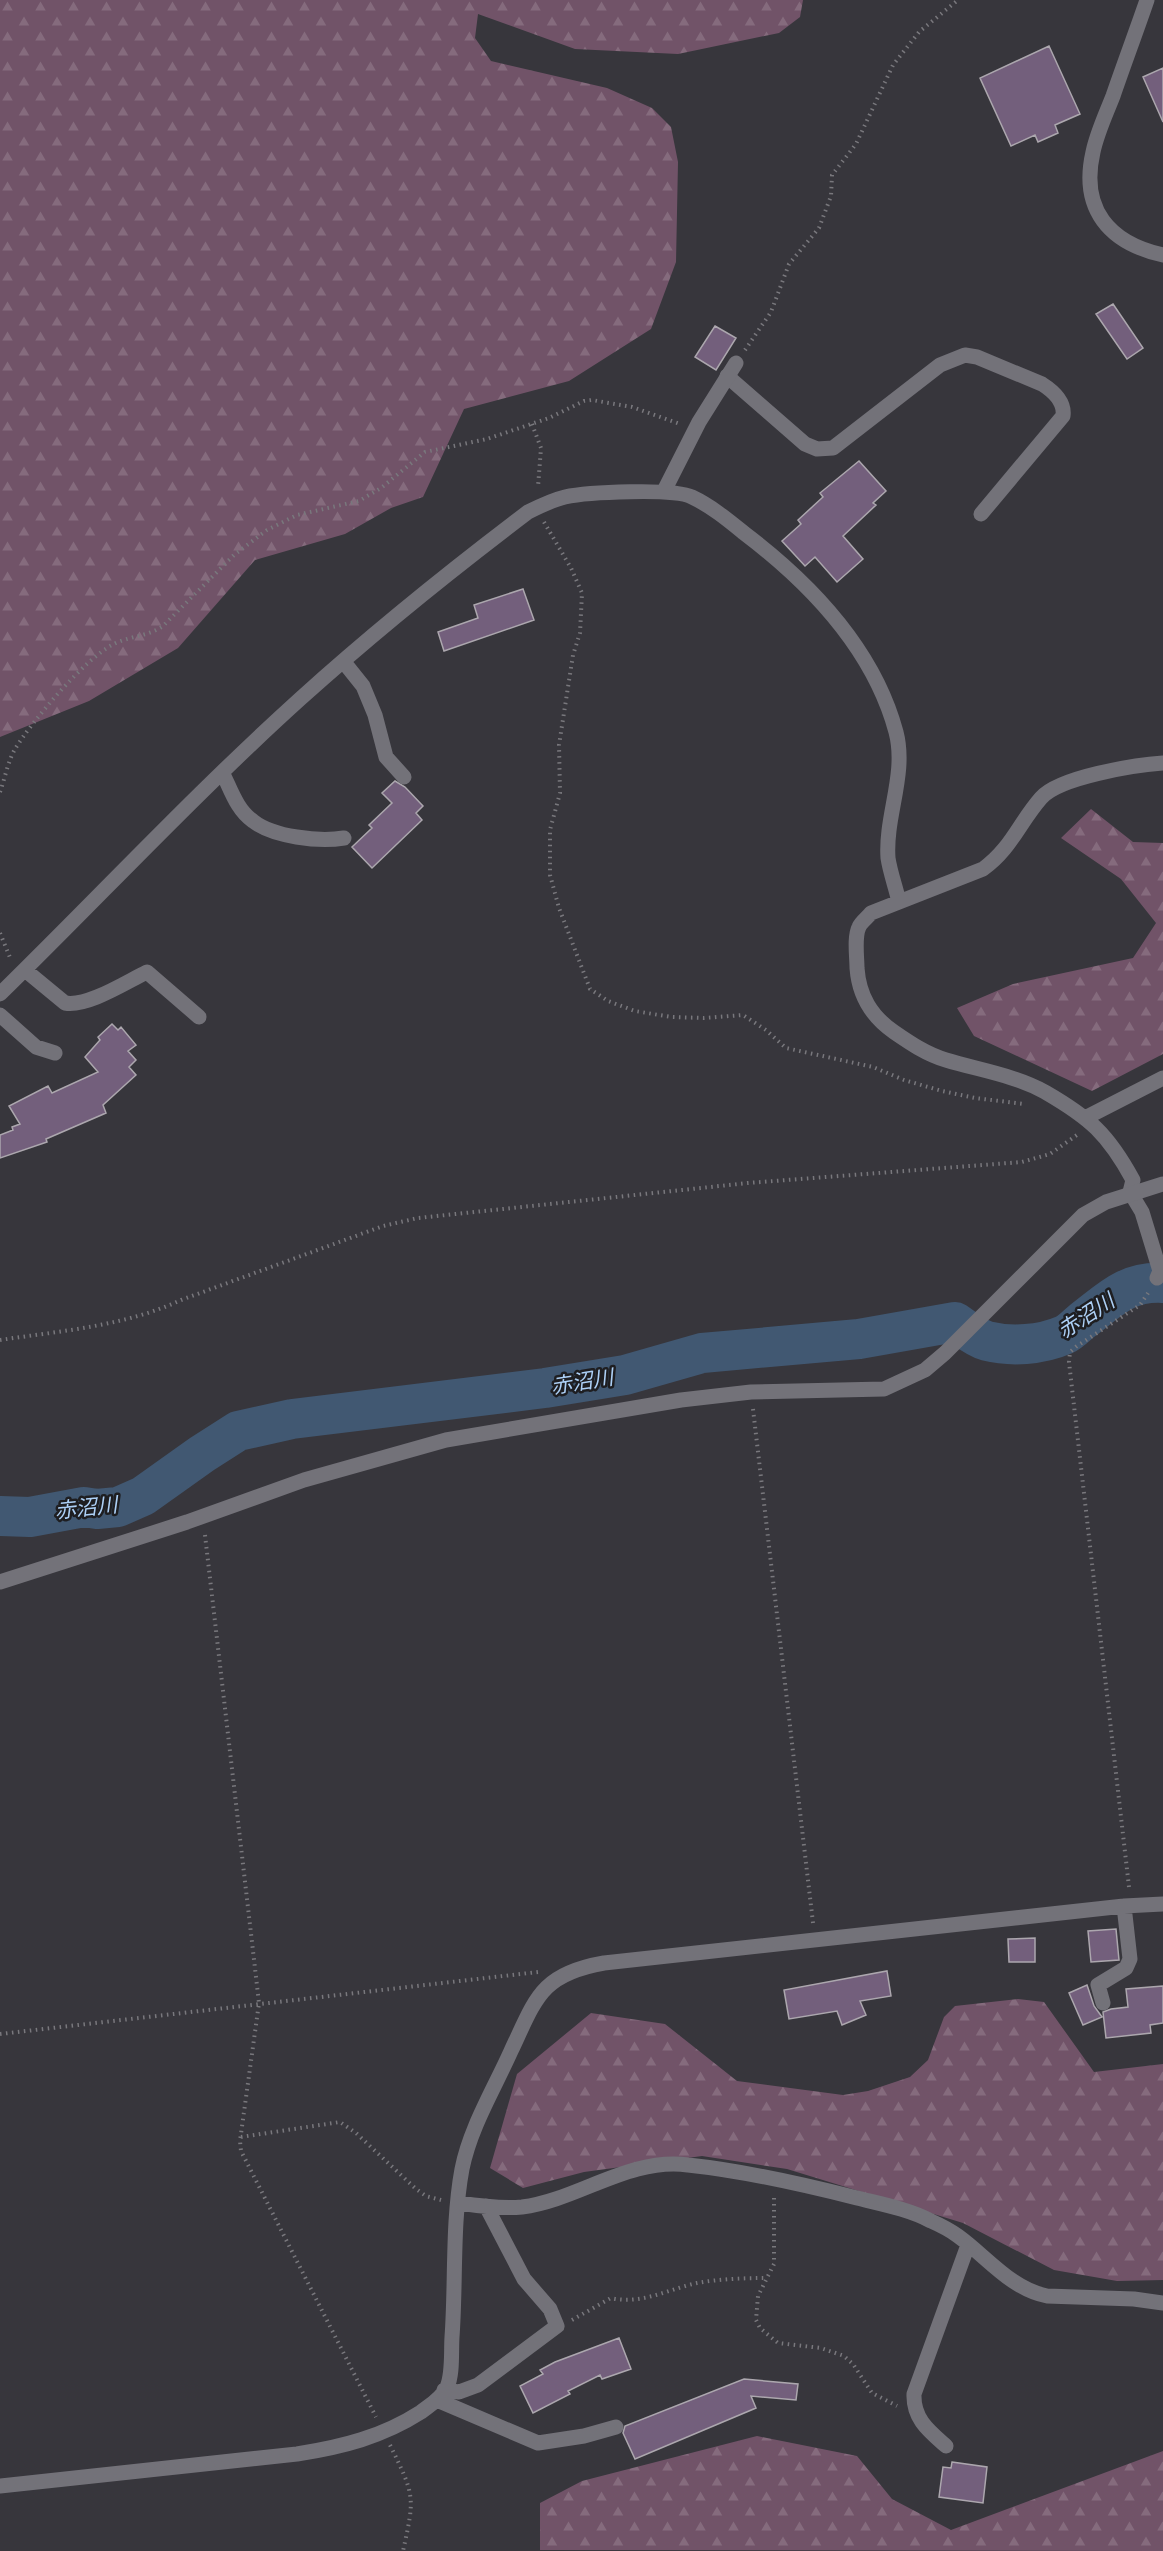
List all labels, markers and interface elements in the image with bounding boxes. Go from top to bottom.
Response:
water label: 赤沼川 [1050,1283,1121,1344]
water label: 赤沼川 [548,1359,617,1400]
water label: 赤沼川 [53,1487,121,1524]

